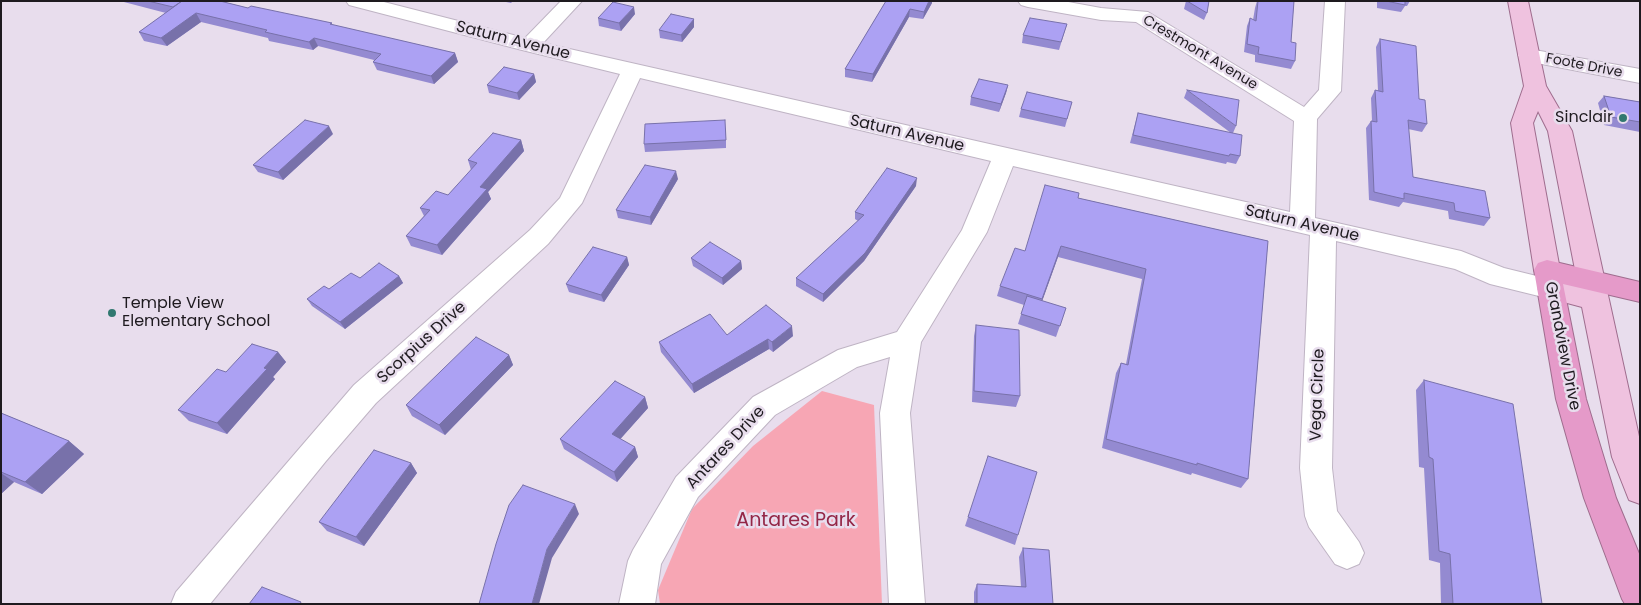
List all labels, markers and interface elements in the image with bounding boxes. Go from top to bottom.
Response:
street label: Crestmont Avenue [1140,12,1260,94]
street label: Saturn Avenue [454,18,572,64]
street label: Foote Drive [1544,50,1624,82]
place label: Sinclair [1555,108,1613,128]
street label: Saturn Avenue [848,112,966,156]
marker: Sinclair [1617,112,1629,124]
street label: Saturn Avenue [1243,202,1361,246]
street label: Grandview Drive [1540,280,1584,412]
place label: Temple View Elementary School [122,294,270,332]
street label: Scorpius Drive [374,298,470,388]
marker: Temple View Elementary School [106,307,118,319]
street label: Vega Circle [1307,348,1329,442]
street label: Antares Drive [683,403,769,493]
park label: Antares Park [736,510,856,532]

